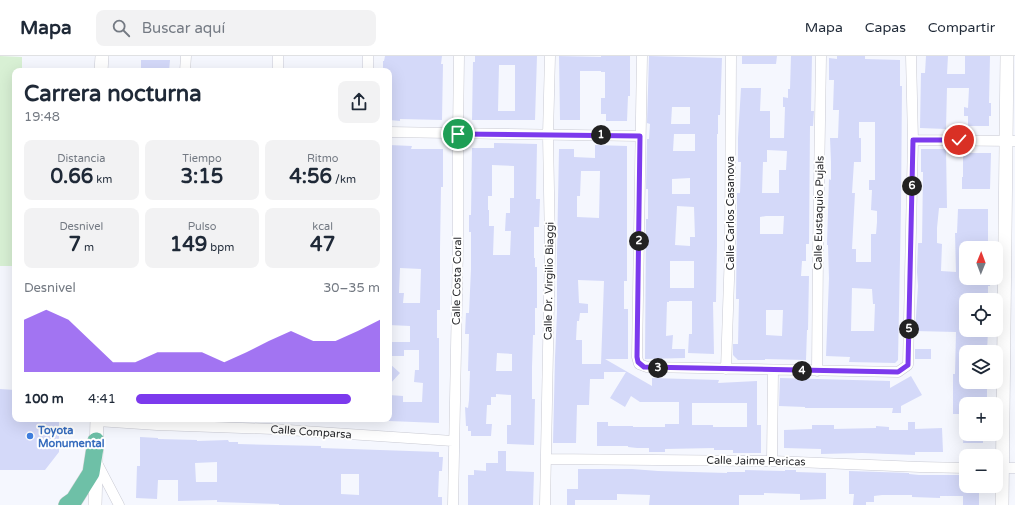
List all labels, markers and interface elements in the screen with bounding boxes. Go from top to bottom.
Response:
search box [96,10,376,46]
text: Mapa [20,17,72,39]
icon: search [110,17,132,39]
text: Buscar aquí [142,19,225,37]
text: Mapa [805,19,843,36]
text: Capas [865,19,906,36]
text: Compartir [928,19,995,36]
text: Carrera nocturna [24,81,202,107]
button: share [338,81,380,123]
text: 19:48 [24,109,60,125]
pin [441,117,475,151]
icon: arrive [447,123,469,145]
pin [942,123,976,157]
pin: 1 [591,125,611,145]
text: 1 [598,128,604,141]
icon: check [948,129,970,151]
text: Distancia [57,152,105,165]
text: Tiempo [182,152,222,165]
text: Ritmo [307,152,338,165]
street label: Calle Carlos Casanova [724,156,737,270]
street label: Calle Eustaquio Pujals [812,156,826,270]
text: 0.66 [50,165,93,189]
text: 3:15 [181,165,223,189]
text: 4:56 [289,165,332,189]
text: km [93,173,112,186]
text: /km [332,173,356,186]
pin: 6 [902,176,922,196]
text: 6 [909,179,915,192]
text: Desnivel [59,220,103,233]
text: Pulso [188,220,216,233]
text: kcal [312,220,333,233]
street label: Calle Dr. Virgilio Biaggi [541,222,557,340]
pin: 2 [629,231,649,251]
text: 7 [69,233,81,257]
text: 149 [170,233,207,257]
text: 47 [310,233,335,257]
text: 2 [636,234,642,247]
street label: Calle Costa Coral [450,237,464,325]
text: m [81,241,94,254]
text: bpm [207,241,234,254]
north arrow [959,241,1003,285]
map controls [959,241,1003,493]
text: Desnivel [24,280,76,296]
text: 30–35 m [323,280,380,296]
button: locate [959,293,1003,337]
pin: 5 [899,319,919,339]
text: 5 [906,322,912,335]
button: layers [959,345,1003,389]
pin: 3 [648,358,668,378]
text: 3 [655,361,661,374]
pin: 4 [792,361,812,381]
text: 4 [799,364,805,377]
text: 100 m [24,391,64,407]
text: 4:41 [88,391,116,407]
button: + [959,397,1003,441]
street label: Calle Comparsa [270,423,352,441]
place label: Toyota Monumental [37,424,105,450]
marker: Toyota Monumental [25,431,35,441]
button: − [959,449,1003,493]
street label: Calle Jaime Pericas [706,454,806,468]

